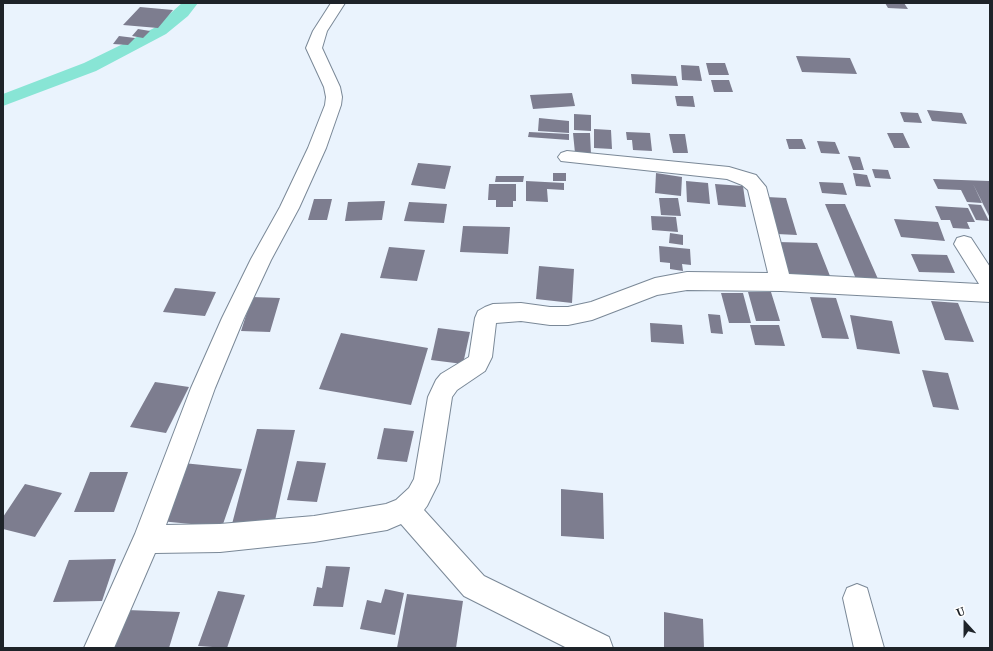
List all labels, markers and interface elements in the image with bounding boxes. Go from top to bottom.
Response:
north arrow [945,603,985,643]
text: U [954,603,967,620]

